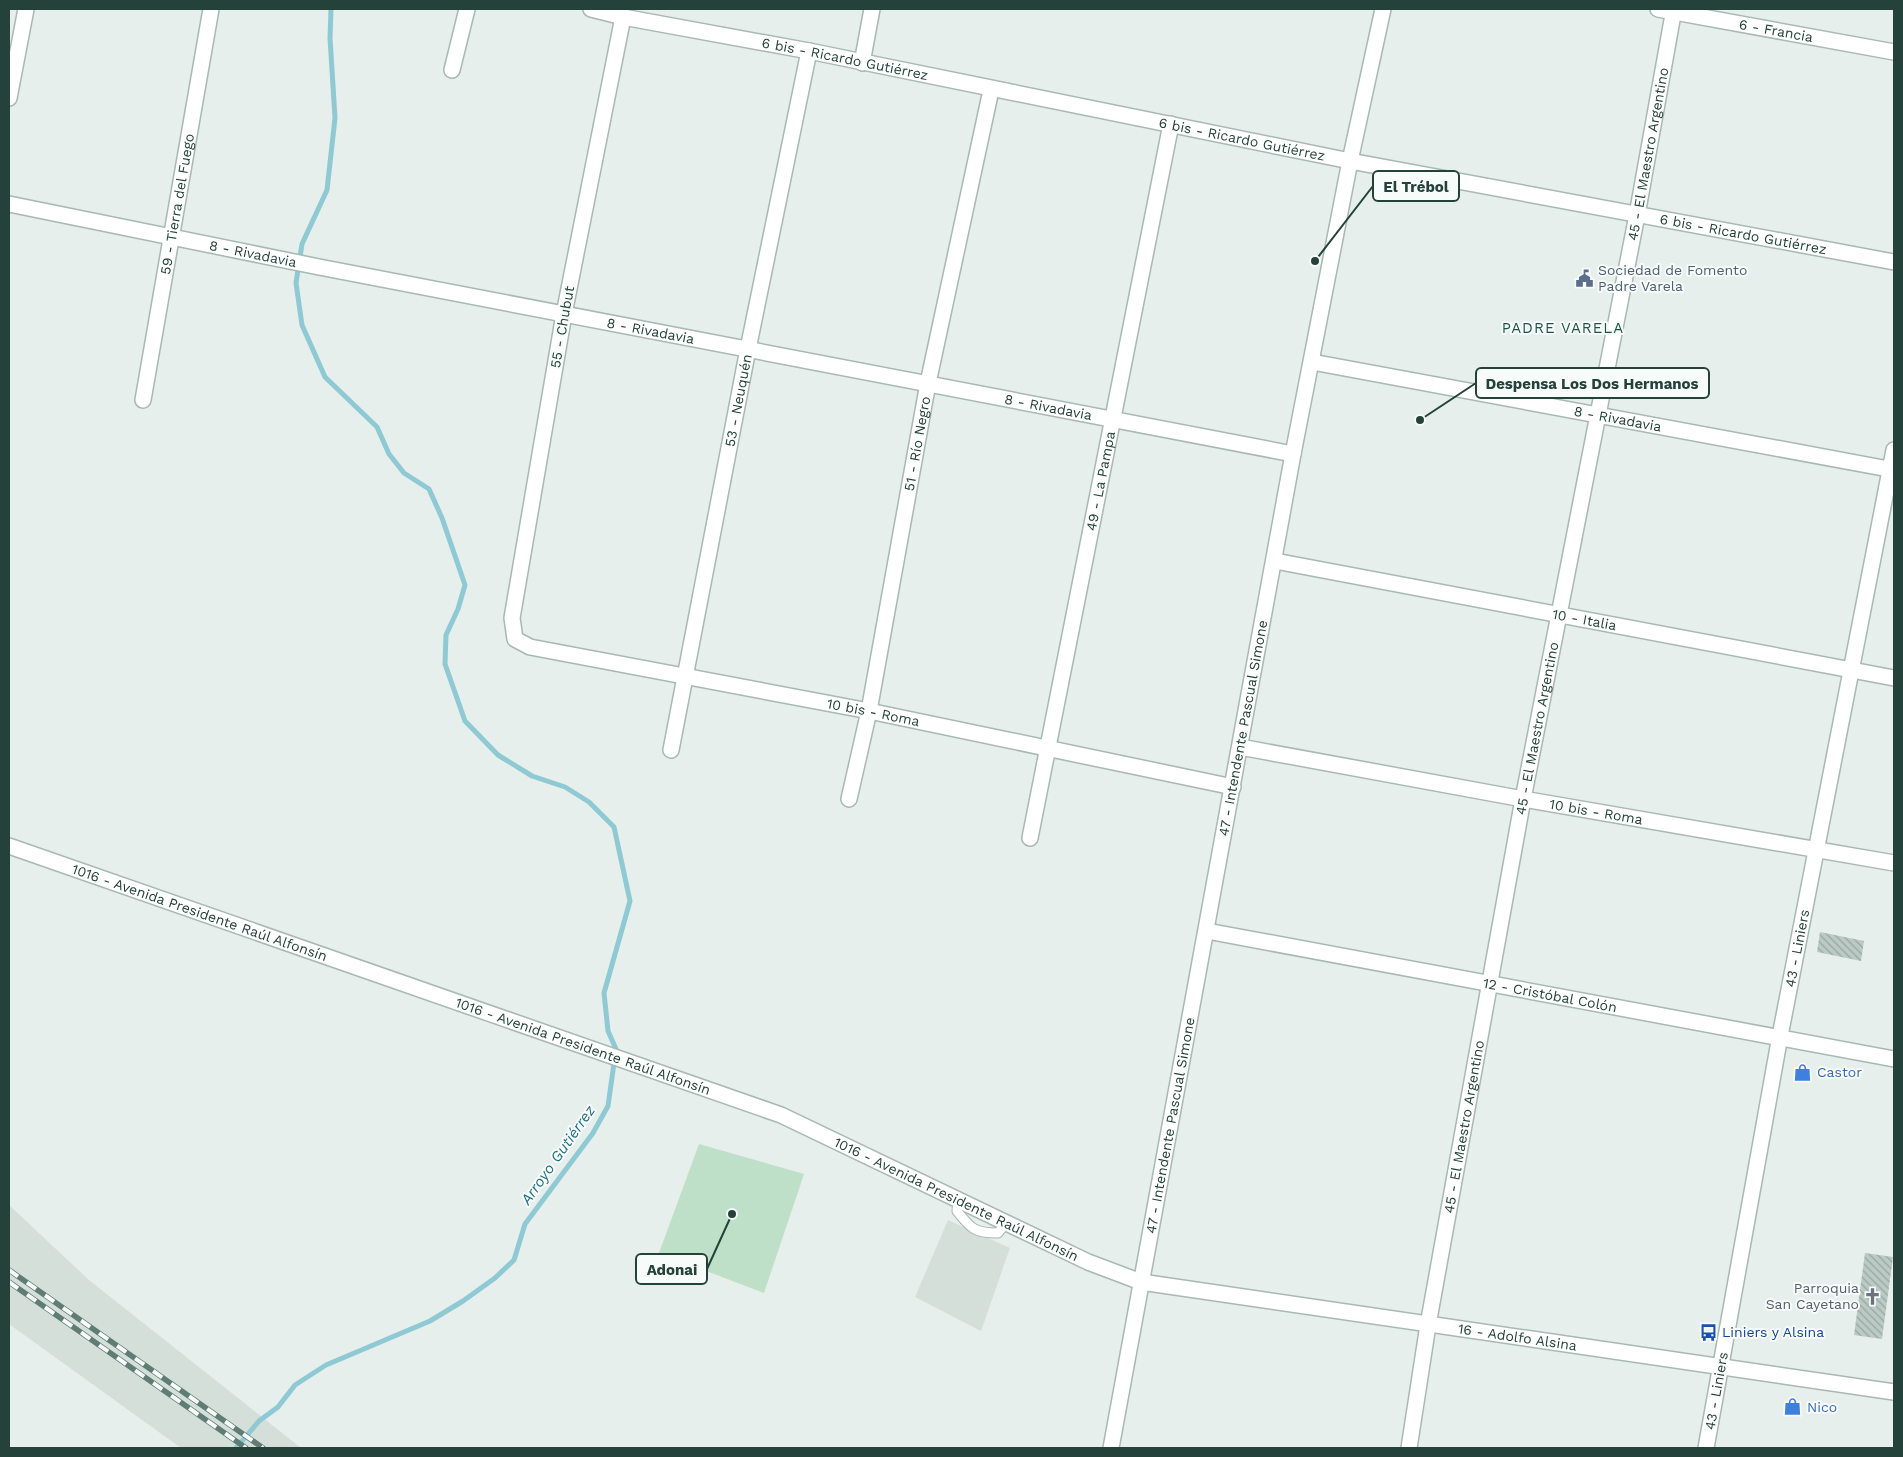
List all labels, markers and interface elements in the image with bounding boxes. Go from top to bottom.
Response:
street label: 6 - Francia [1738,16,1814,45]
street label: 6 bis - Ricardo Gutiérrez [761,35,930,83]
street label: 45 - El Maestro Argentino [1624,66,1671,242]
street label: 6 bis - Ricardo Gutiérrez [1157,114,1327,164]
street label: 59 - Tierra del Fuego [157,132,197,276]
callout: El Trébol [1373,171,1459,201]
text: El Trébol [1383,178,1449,196]
street label: 6 bis - Ricardo Gutiérrez [1658,211,1828,257]
street label: 8 - Rivadavia [208,237,298,270]
place label: Sociedad de Fomento Padre Varela [1598,262,1747,294]
public building icon: Sociedad de Fomento Padre Varela [1574,268,1594,288]
street label: 55 - Chubut [547,285,577,369]
street label: 8 - Rivadavia [606,314,696,347]
district label: PADRE VARELA [1502,319,1624,337]
street label: 53 - Neuquén [721,353,755,448]
callout: Despensa Los Dos Hermanos [1476,368,1709,398]
text: Despensa Los Dos Hermanos [1485,375,1699,393]
street label: 8 - Rivadavia [1003,391,1094,423]
street label: 51 - Río Negro [901,395,933,492]
street label: 8 - Rivadavia [1573,403,1663,435]
street label: 49 - La Pampa [1083,430,1118,532]
street label: 10 - Italia [1551,606,1618,633]
street label: 47 - Intendente Pascual Simone [1215,619,1270,837]
street label: 45 - El Maestro Argentino [1512,641,1561,816]
street label: 10 bis - Roma [826,695,921,729]
street label: 10 bis - Roma [1548,796,1644,828]
street label: 1016 - Avenida Presidente Raúl Alfonsín [70,861,329,964]
street label: 43 - Liniers [1782,908,1812,988]
street label: 12 - Cristóbal Colón [1482,975,1618,1015]
street label: 1016 - Avenida Presidente Raúl Alfonsín [453,994,713,1098]
street label: 47 - Intendente Pascual Simone [1142,1016,1198,1235]
street label: 45 - El Maestro Argentino [1440,1039,1487,1215]
shop icon: Castor [1793,1062,1813,1082]
place label: Castor [1817,1064,1862,1080]
water label: Arroyo Gutiérrez [516,1102,599,1209]
street label: 1016 - Avenida Presidente Raúl Alfonsín [832,1134,1081,1264]
callout: Adonai [636,1254,707,1284]
text: Adonai [647,1261,697,1279]
place label: Parroquia San Cayetano [1766,1280,1859,1312]
church icon: Parroquia San Cayetano [1863,1286,1883,1306]
street label: 16 - Adolfo Alsina [1457,1320,1578,1354]
bus stop icon: Liniers y Alsina [1698,1322,1718,1342]
place label: Liniers y Alsina [1722,1324,1824,1340]
street label: 43 - Liniers [1701,1351,1731,1431]
shop icon: Nico [1783,1397,1803,1417]
place label: Nico [1807,1399,1837,1415]

